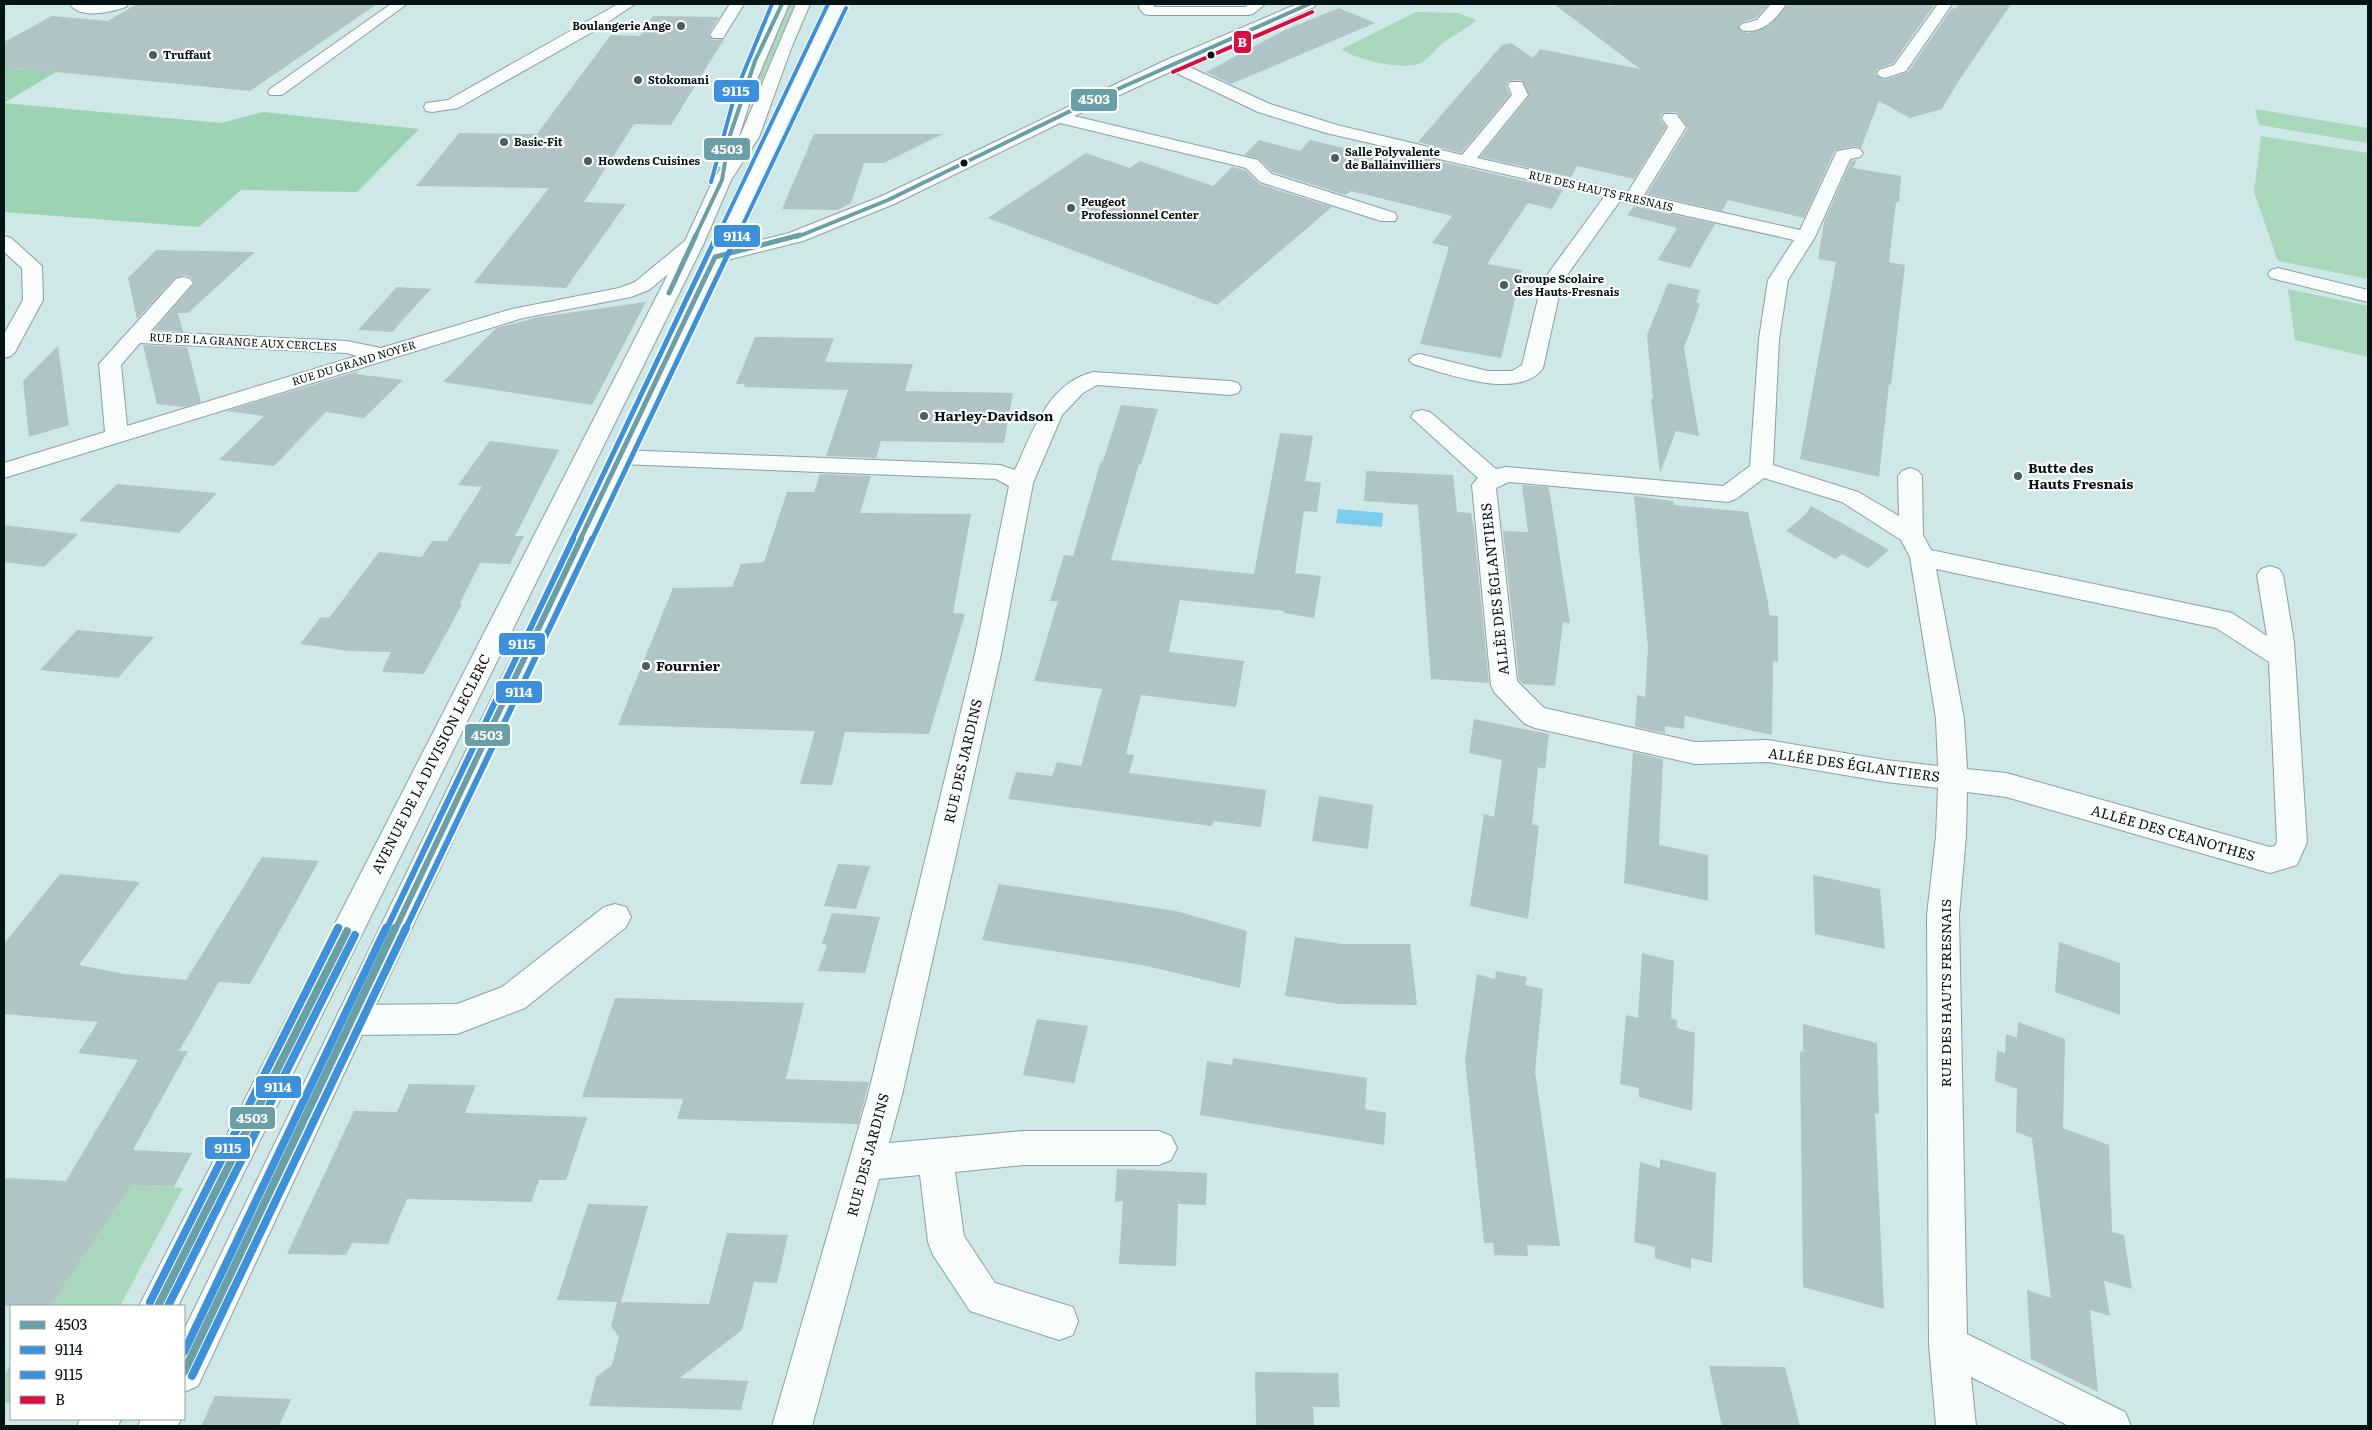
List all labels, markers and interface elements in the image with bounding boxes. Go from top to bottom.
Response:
place label: Boulangerie Ange [572,17,671,33]
marker: Boulangerie Ange [675,20,687,32]
line badge: B [1233,30,1252,54]
text: B [1237,31,1247,51]
place label: Truffaut [163,46,212,62]
marker: Truffaut [147,49,159,61]
unlabelled marker [1206,50,1216,60]
place label: Stokomani [648,71,709,87]
marker: Stokomani [632,74,644,86]
line badge: 9115 [713,79,760,103]
text: 9115 [722,80,750,100]
line badge: 4503 [1070,88,1118,112]
text: 4503 [1078,88,1110,108]
place label: Basic-Fit [514,133,563,149]
marker: Basic-Fit [498,136,510,148]
line badge: 4503 [703,137,751,161]
text: 4503 [711,138,743,158]
place label: Salle Polyvalente de Ballainvilliers [1345,143,1441,172]
place label: Howdens Cuisines [598,152,701,168]
marker: Salle Polyvalente de Ballainvilliers [1329,152,1341,164]
marker: Howdens Cuisines [582,155,594,167]
unlabelled marker [959,158,969,168]
street label: RUE DES HAUTS FRESNAIS [1527,166,1675,214]
place label: Peugeot Professionnel Center [1081,193,1199,222]
marker: Peugeot Professionnel Center [1065,202,1077,214]
line badge: 9114 [713,224,761,248]
text: 9114 [723,225,751,245]
place label: Groupe Scolaire des Hauts-Fresnais [1514,270,1620,299]
marker: Groupe Scolaire des Hauts-Fresnais [1498,279,1510,291]
street label: RUE DE LA GRANGE AUX CERCLES [149,328,337,354]
street label: RUE DU GRAND NOYER [290,336,418,389]
place label: Harley-Davidson [934,405,1054,425]
marker: Harley-Davidson [918,410,930,422]
place label: Butte des Hauts Fresnais [2028,457,2133,493]
marker: Butte des Hauts Fresnais [2012,470,2024,482]
street label: ALLÉE DES ÉGLANTIERS [1475,502,1513,676]
line badge: 9115 [498,632,546,656]
text: 9115 [508,633,536,653]
street label: AVENUE DE LA DIVISION LECLERC [366,650,494,877]
place label: Fournier [656,655,720,675]
marker: Fournier [640,660,652,672]
line badge: 9114 [495,680,543,704]
text: 9114 [505,681,533,701]
street label: RUE DES JARDINS [938,697,986,825]
line badge: 4503 [464,723,511,747]
text: 4503 [471,724,503,744]
street label: ALLÉE DES ÉGLANTIERS [1767,742,1941,786]
street label: ALLÉE DES CEANOTHES [2089,799,2258,865]
street label: RUE DES HAUTS FRESNAIS [1935,899,1955,1087]
line badge: 9114 [255,1075,302,1099]
text: 9114 [264,1076,292,1096]
street label: RUE DES JARDINS [841,1091,893,1219]
line badge: 4503 [229,1106,276,1130]
text: 4503 [236,1107,268,1127]
line badge: 9115 [204,1136,251,1160]
text: 9115 [214,1137,242,1157]
legend [10,1305,185,1420]
text: 4503 [55,1312,87,1335]
text: 9114 [55,1337,83,1360]
text: 9115 [55,1362,83,1385]
text: B [55,1387,65,1410]

